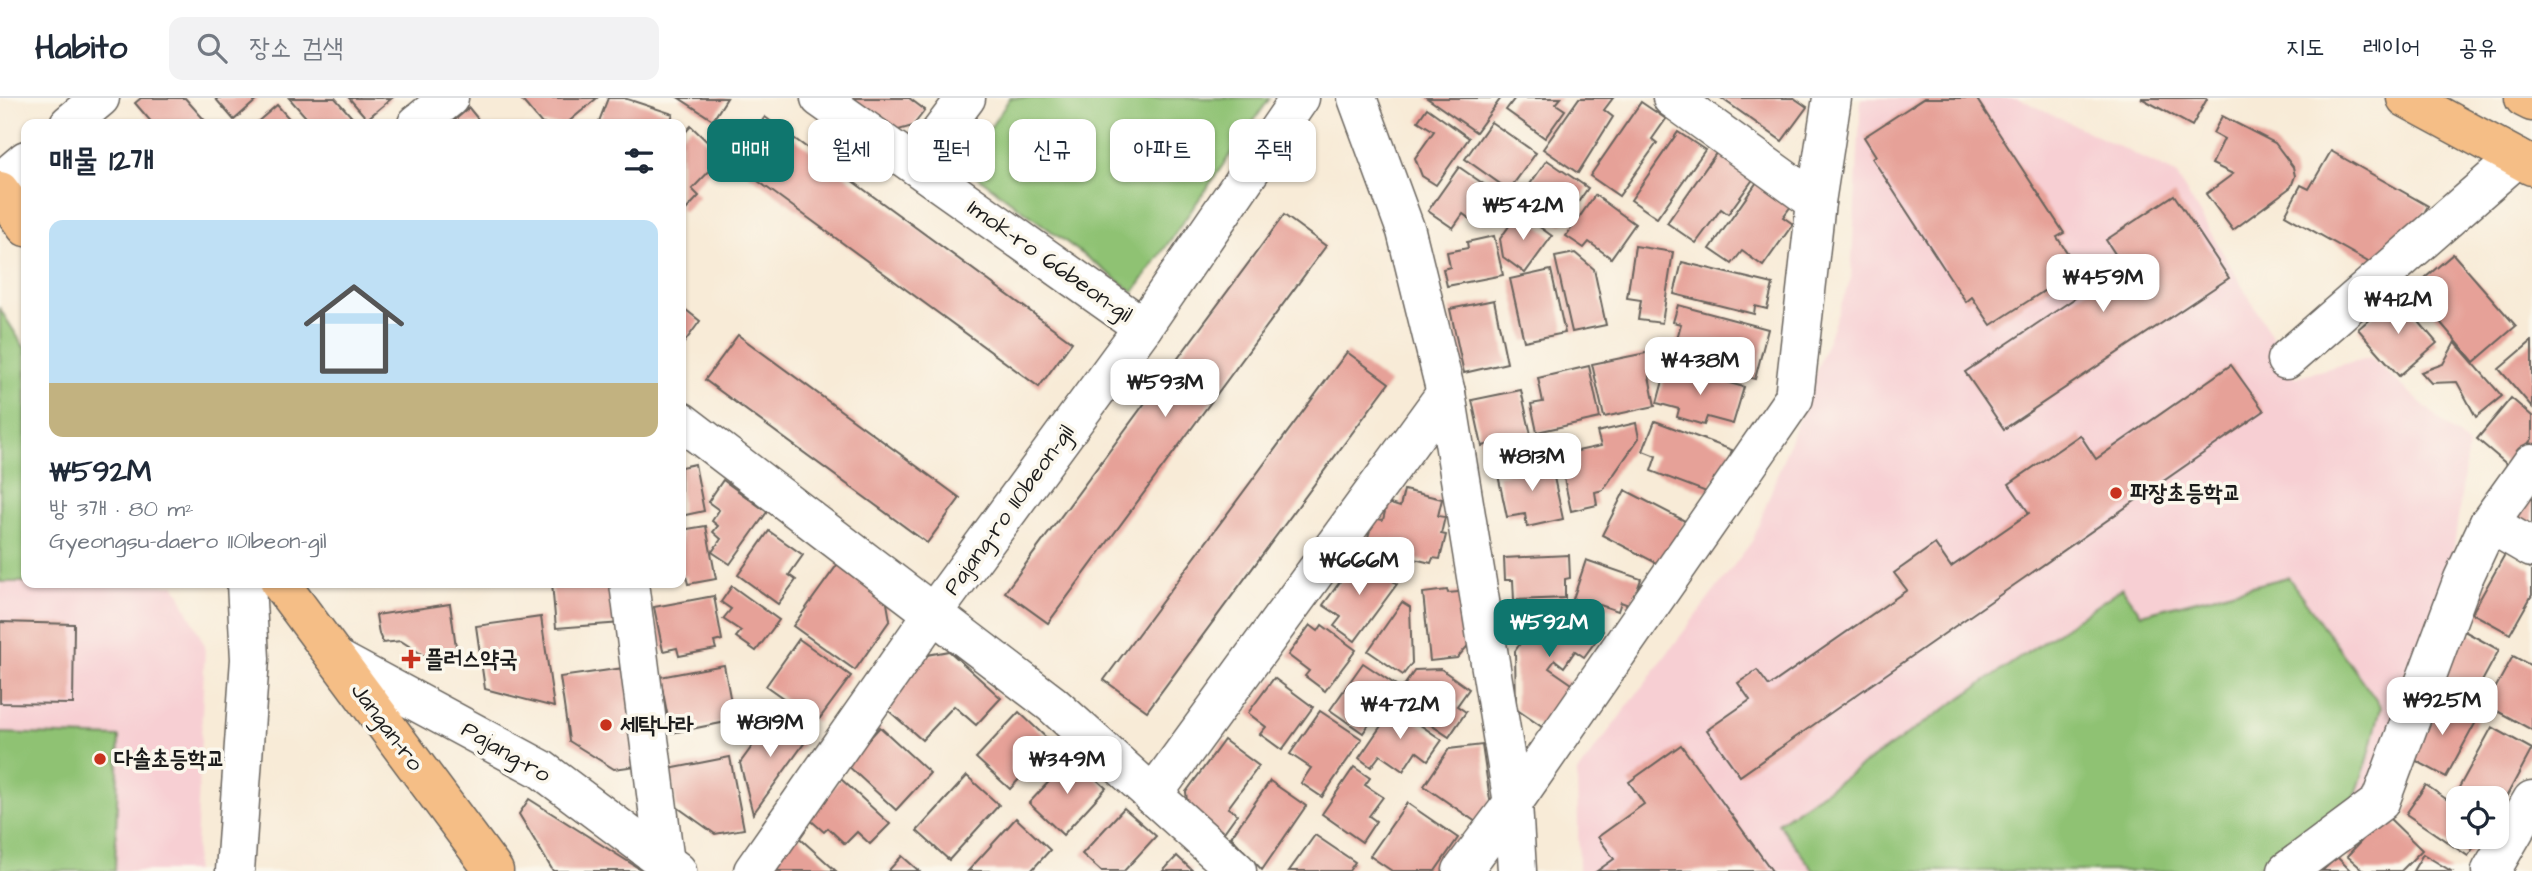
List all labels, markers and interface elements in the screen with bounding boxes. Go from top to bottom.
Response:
search box [169,17,659,80]
text: Habito [35,25,127,71]
icon: search [193,29,231,67]
text: 장소 검색 [249,30,343,66]
text: 지도 [2286,31,2324,65]
text: 레이어 [2362,31,2420,65]
text: 공유 [2458,31,2497,65]
chip: 매매 [707,119,794,182]
chip: 월세 [808,119,894,182]
chip: 필터 [908,119,995,182]
chip: 신규 [1009,119,1096,182]
chip: 아파트 [1110,119,1215,182]
chip: 주택 [1229,119,1316,182]
text: 매물 12개 [49,140,154,182]
icon: filters [620,142,658,180]
pin: ₩542M [1474,183,1572,242]
text: ₩542M [1482,189,1564,221]
street label: Imok-ro 66beon-gil [960,192,1139,331]
pin: ₩459M [2054,254,2152,314]
text: ₩459M [2062,261,2144,293]
icon: home [291,266,417,392]
pin: ₩412M [2349,276,2447,336]
text: ₩412M [2364,283,2432,315]
pin: ₩438M [1651,338,1749,397]
text: ₩438M [1661,344,1739,376]
pin: ₩593M [1116,360,1214,419]
text: ₩593M [1126,366,1204,398]
street label: Pajang-ro 110beon-gil [936,418,1083,602]
pin: ₩813M [1483,434,1581,493]
text: ₩813M [1499,440,1565,472]
text: ₩592M [49,451,152,493]
place label: 파장초등학교 [2130,477,2241,509]
marker: 파장초등학교 [2108,485,2124,501]
text: 방 3개 · 80 m² [49,493,194,525]
text: Gyeongsu-daero 1101beon-gil [49,525,327,557]
pin: ₩666M [1310,538,1408,597]
text: ₩666M [1319,544,1399,576]
pin: ₩592M [1500,600,1598,659]
text: ₩592M [1510,606,1588,638]
place label: 플러스약국 [425,643,518,675]
marker: 플러스약국 [403,651,419,667]
street label: Jangan-ro [342,676,431,778]
pin: ₩925M [2393,678,2491,737]
pin: ₩472M [1351,682,1449,741]
text: ₩925M [2403,684,2481,716]
text: ₩472M [1360,688,1440,720]
pin: ₩819M [721,700,819,759]
text: ₩819M [736,706,804,738]
place label: 세탁나라 [620,709,695,741]
street label: Pajang-ro [455,714,557,791]
marker: 세탁나라 [598,717,614,733]
pin: ₩349M [1018,736,1116,796]
place label: 다솔초등학교 [114,743,225,775]
text: ₩349M [1029,743,1105,775]
marker: 다솔초등학교 [92,751,108,767]
map controls [2446,786,2509,849]
button: locate [2446,786,2509,849]

